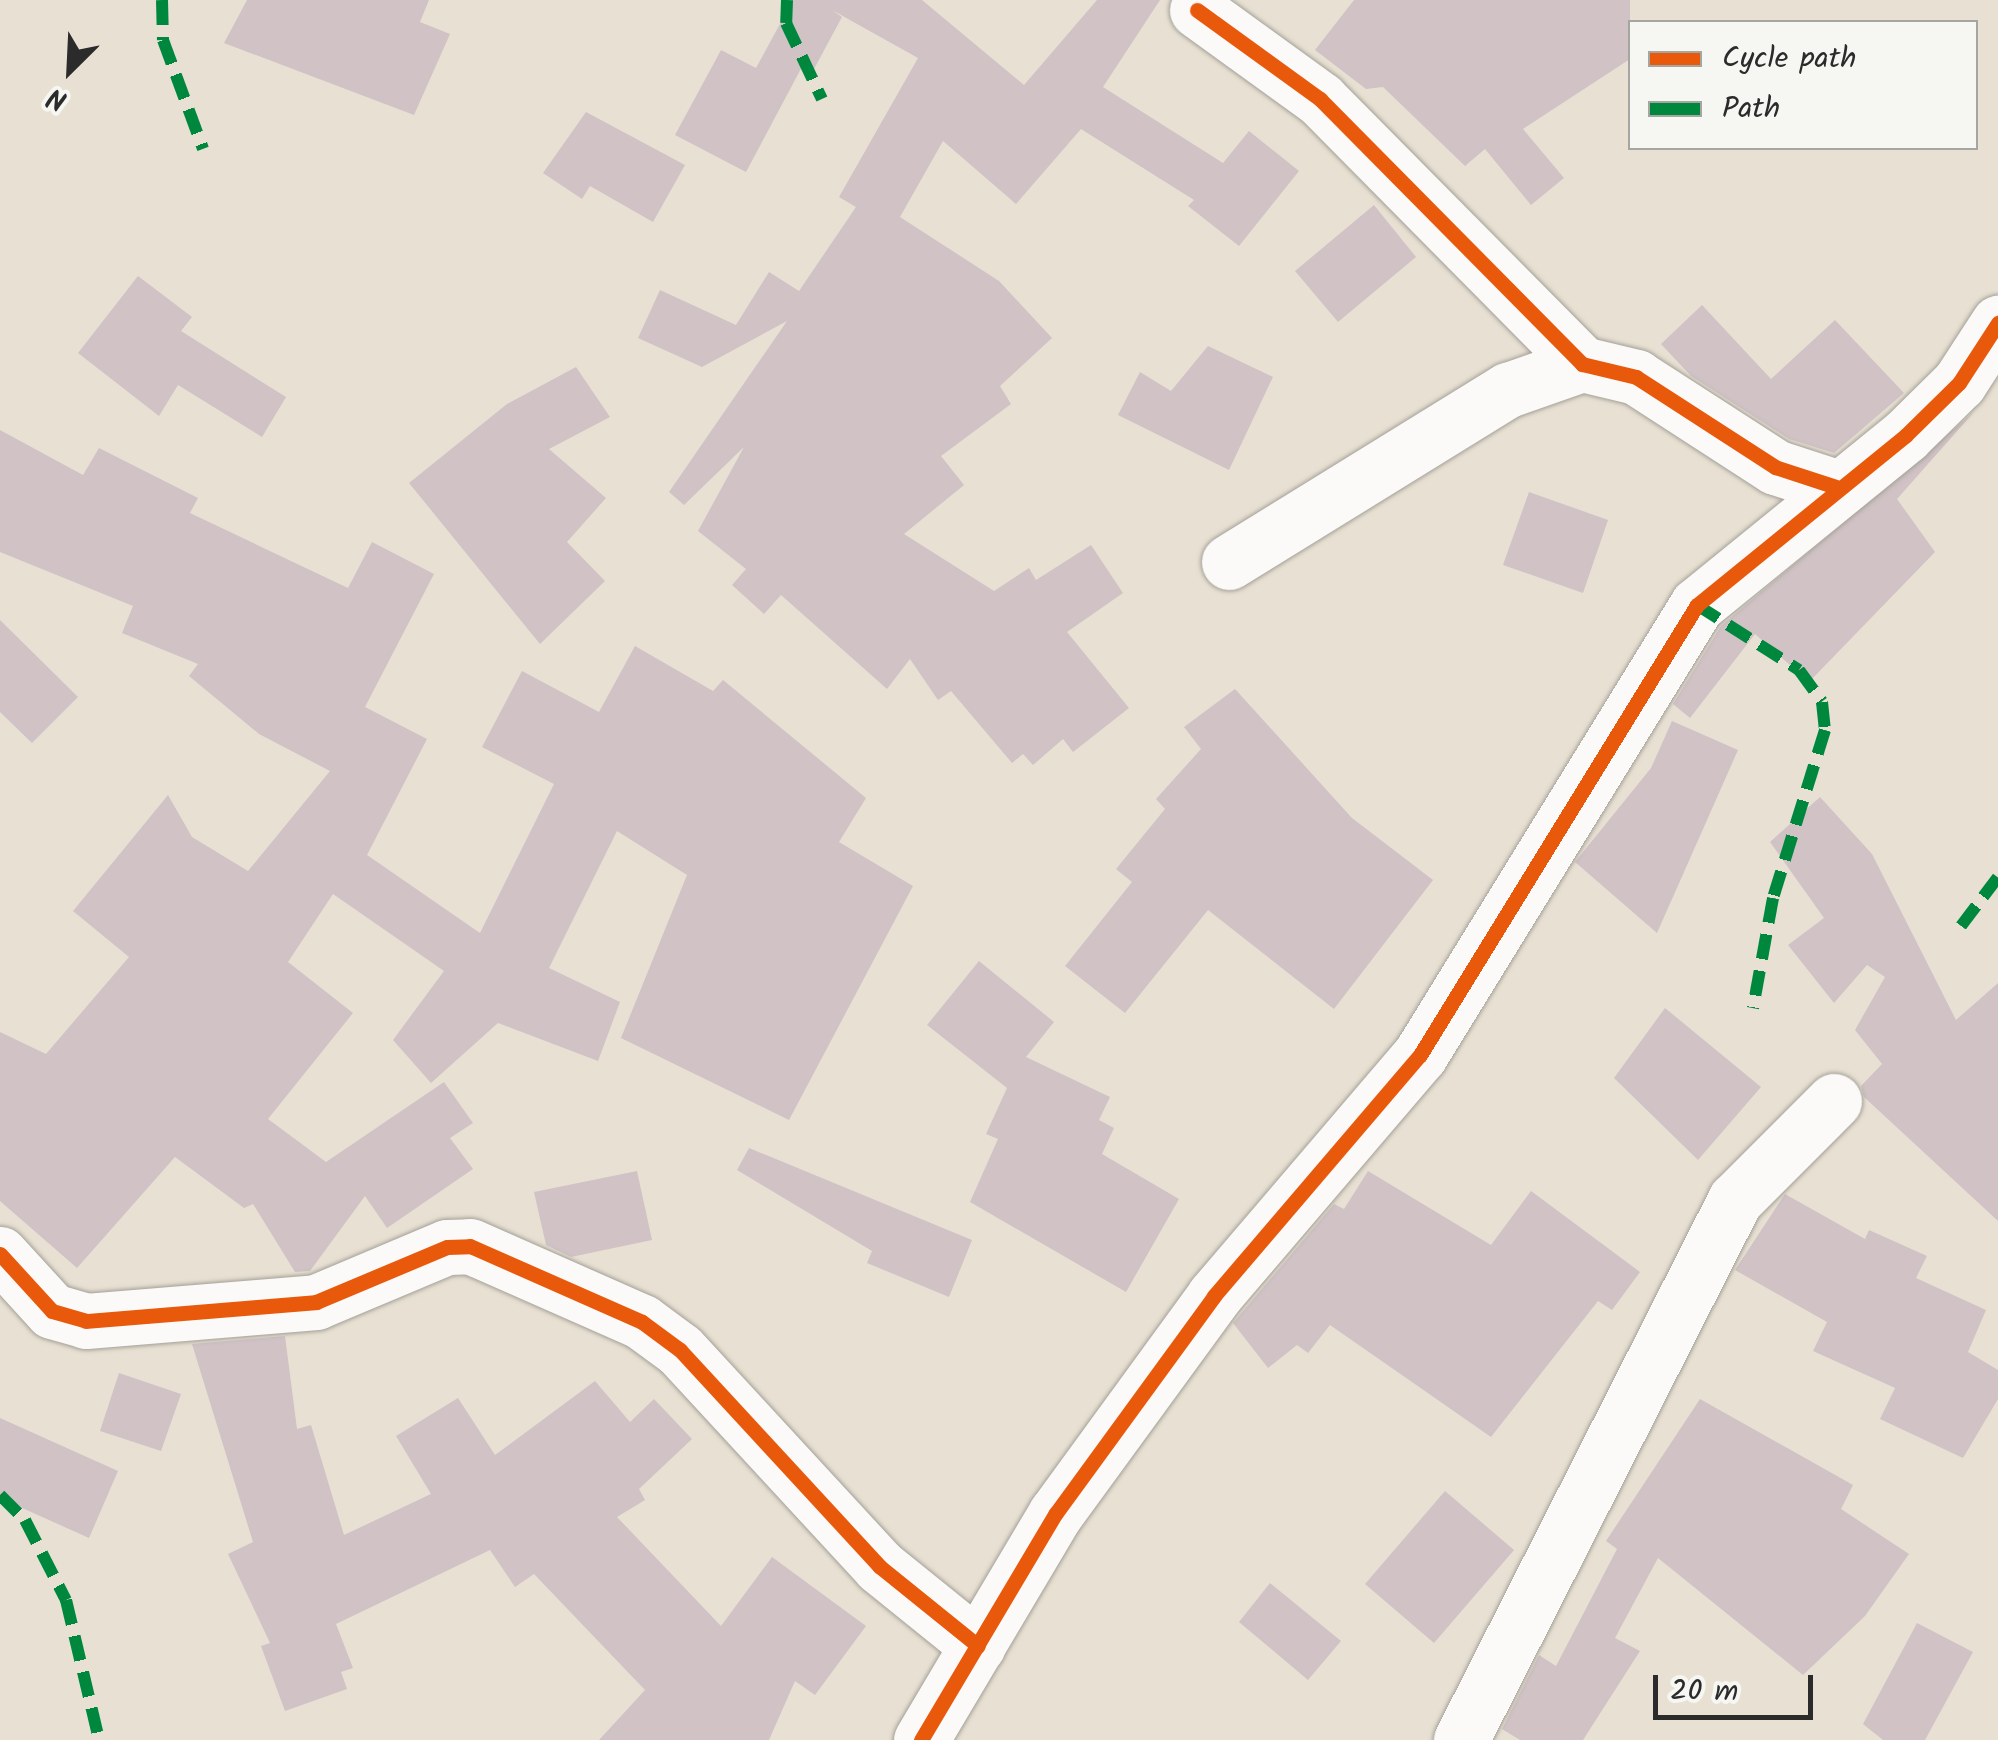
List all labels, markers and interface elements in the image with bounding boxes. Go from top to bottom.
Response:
north arrow [20,20,120,120]
legend [1628,20,1978,150]
text: Cycle path [1722,35,1856,83]
text: N [40,74,75,122]
text: Path [1722,85,1780,133]
scale bar [1658,1655,1818,1717]
text: 20 m [1670,1668,1738,1716]

